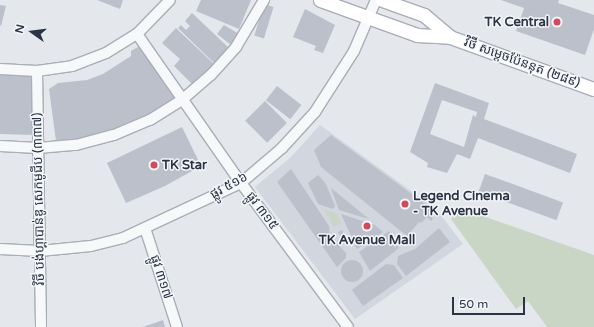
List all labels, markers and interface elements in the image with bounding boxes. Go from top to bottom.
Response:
north arrow [12,12,52,52]
place label: TK Central [485,14,549,30]
marker: TK Central [552,17,562,27]
text: N [12,23,27,35]
street label: វិថី សម្តេចប៉ែននុត (២៨៩) [462,35,582,91]
street label: វិថី បង់ហ្គាបាន់ឌូ សេកមូជីប (៣៣៧) [30,112,48,286]
place label: TK Star [162,157,207,173]
marker: TK Star [149,160,159,170]
street label: ផ្លូវ ៥១៦ [207,169,251,203]
street label: ផ្លូវ ៣១៥ [243,189,281,233]
place label: Legend Cinema - TK Avenue [413,189,510,220]
marker: Legend Cinema - TK Avenue [400,199,410,209]
marker: TK Avenue Mall [362,221,372,231]
place label: TK Avenue Mall [319,232,415,248]
street label: ផ្លូវ ៣១៧ [147,253,175,301]
scale bar [454,289,527,315]
text: 50 m [459,297,488,311]

